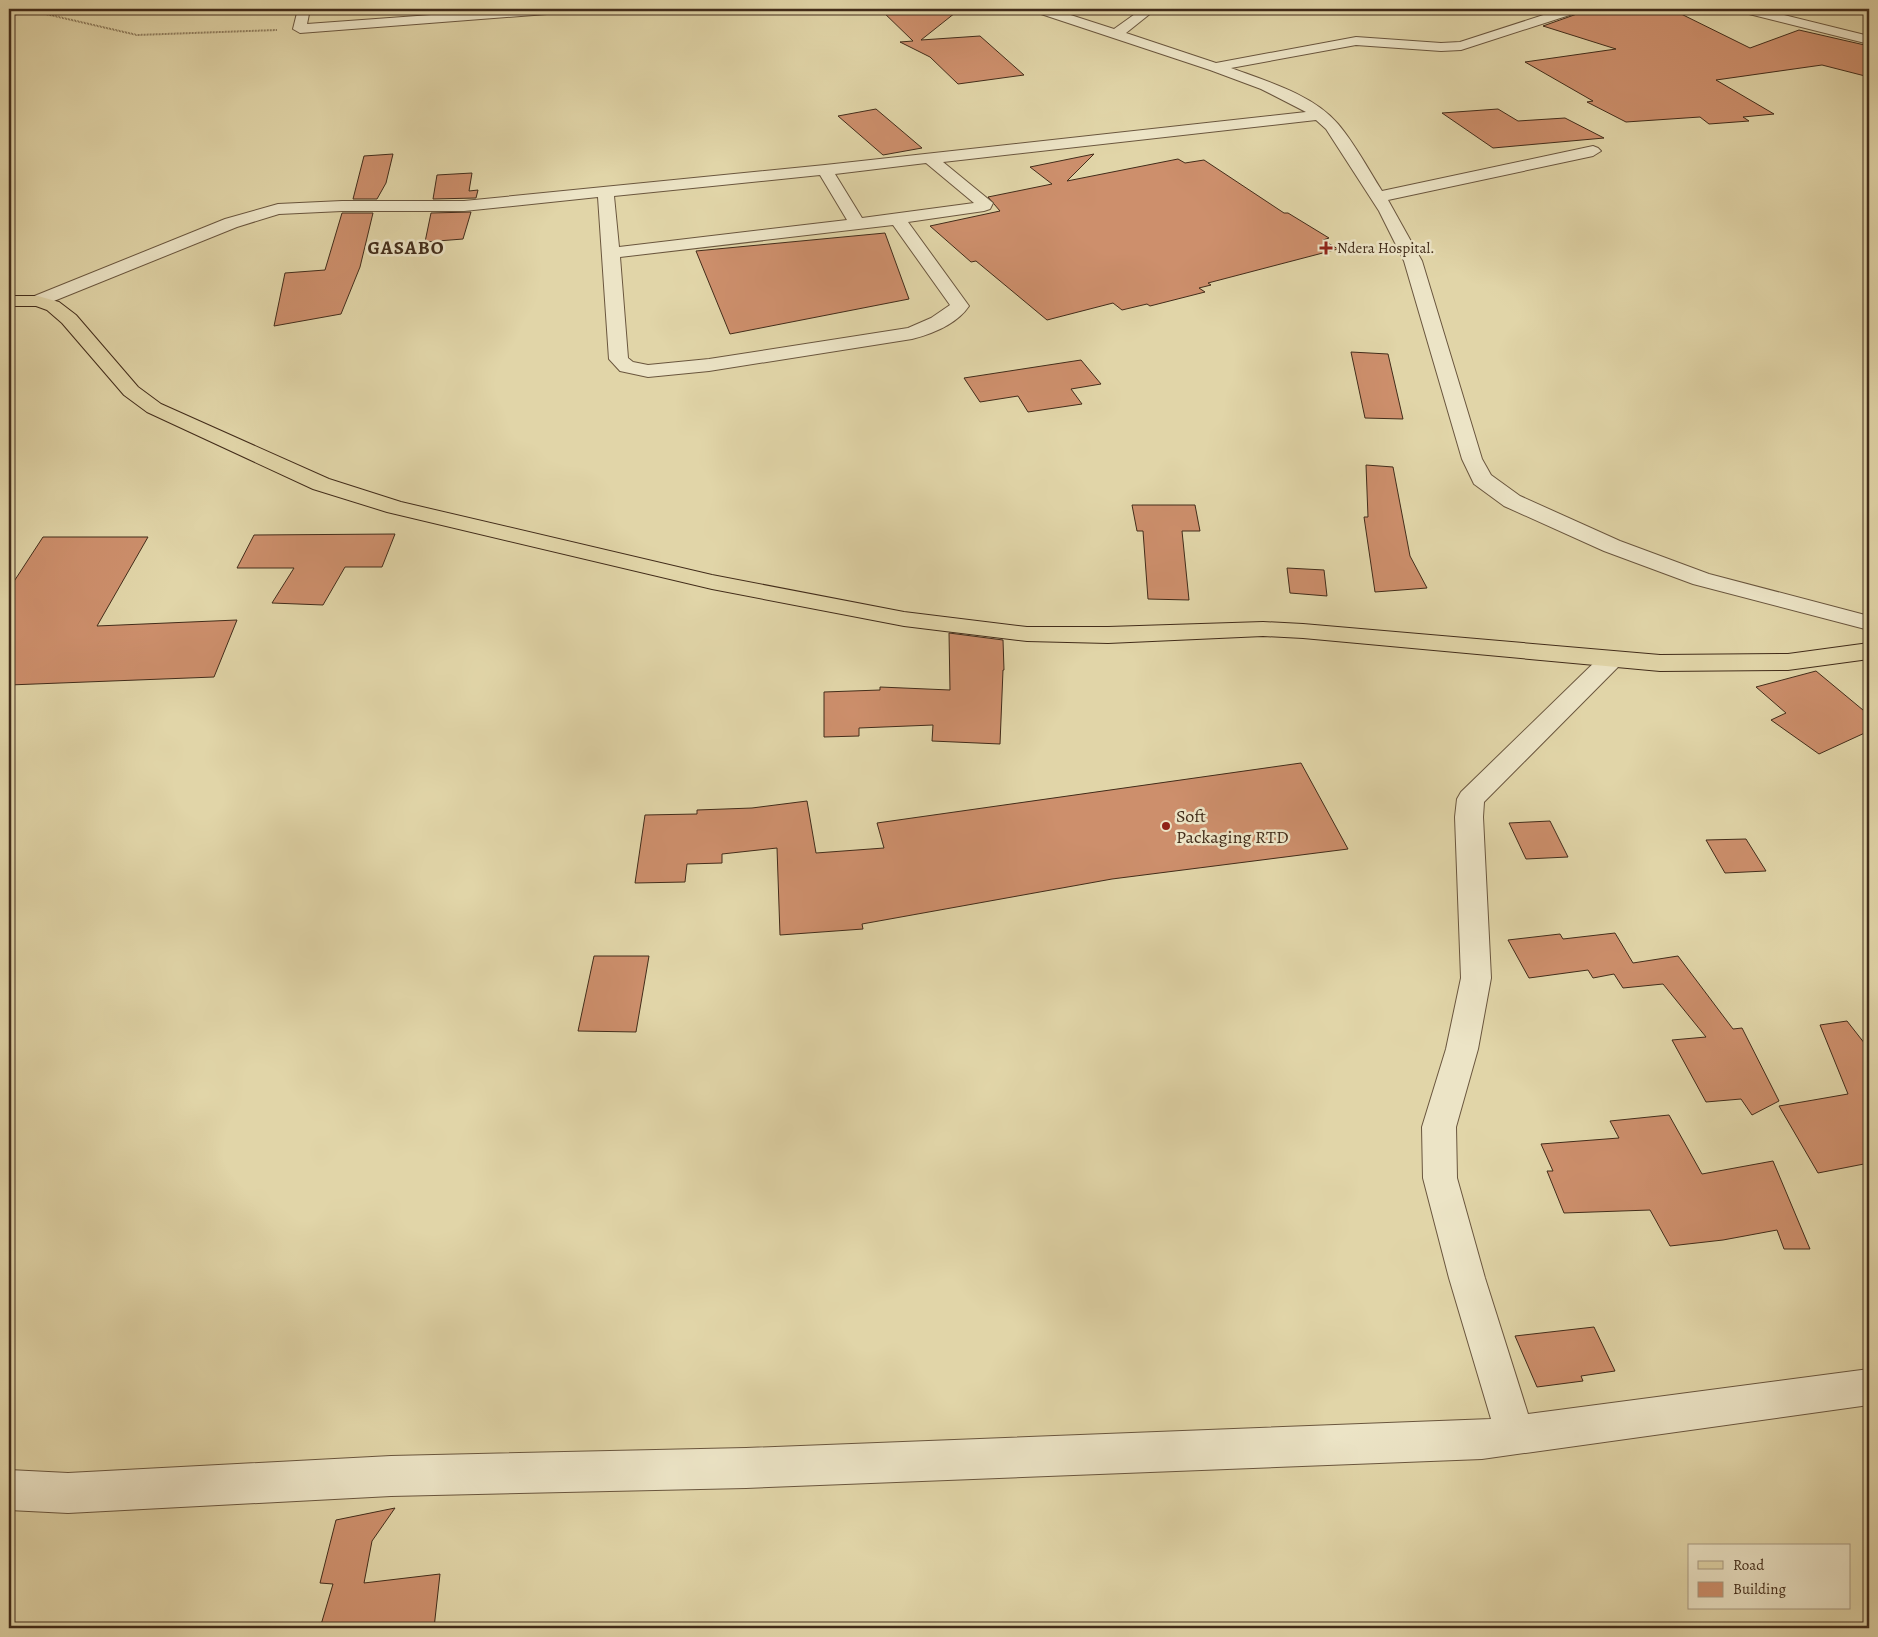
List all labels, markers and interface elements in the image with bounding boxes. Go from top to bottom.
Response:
district label: GASABO [368,235,444,261]
place label: Ndera Hospital. [1337,238,1435,258]
marker: Ndera Hospital. [1319,241,1333,255]
place label: Soft Packaging RTD [1176,804,1289,849]
marker: Soft Packaging RTD [1160,820,1172,832]
legend [1688,1544,1850,1610]
text: Road [1733,1555,1765,1575]
text: Building [1733,1579,1786,1599]

